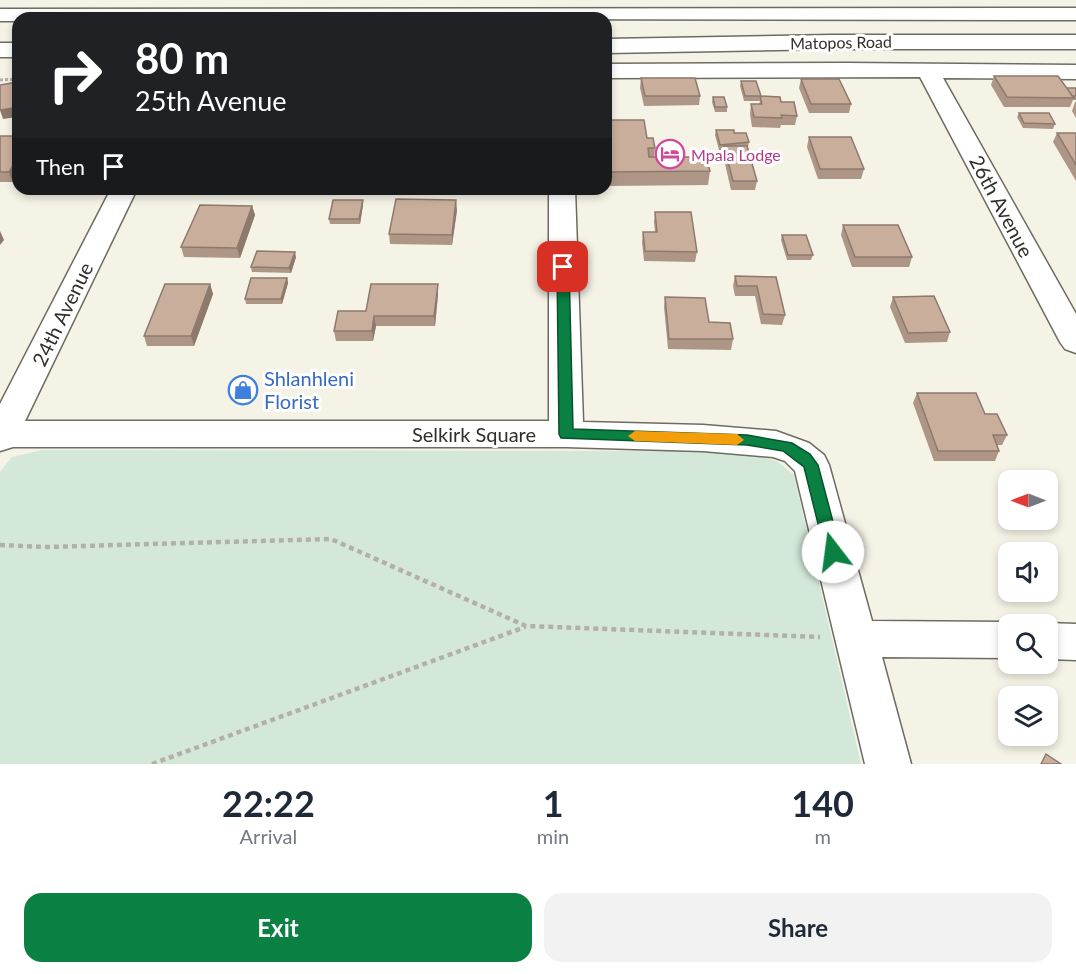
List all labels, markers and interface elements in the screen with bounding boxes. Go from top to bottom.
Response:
street label: Matopos Road [790,32,892,52]
text: 80 m [135,33,229,83]
icon: right [36,36,114,114]
text: 25th Avenue [135,84,286,117]
hotel icon: Mpala Lodge [654,138,686,170]
place label: Mpala Lodge [691,145,781,164]
icon: arrive [97,150,130,183]
street label: 26th Avenue [965,151,1039,261]
text: Then [36,153,85,180]
pin [537,241,588,292]
icon: arrive [546,250,579,283]
street label: 24th Avenue [27,258,97,370]
place label: Shlanhleni Florist [264,366,354,413]
shop icon: Shlanhleni Florist [227,374,259,406]
street label: Selkirk Square [412,422,536,446]
north arrow [998,470,1058,530]
map controls [998,470,1058,746]
position arrow [801,520,865,584]
button: sound [998,542,1058,602]
button: search [998,614,1058,674]
button: layers [998,686,1058,746]
text: 22:22 [222,781,315,825]
text: 1 [543,781,564,825]
text: 140 [791,781,854,825]
text: Arrival [240,824,297,848]
text: min [537,824,569,848]
text: m [814,824,831,848]
button: Exit [24,893,532,962]
button: Share [544,893,1052,962]

